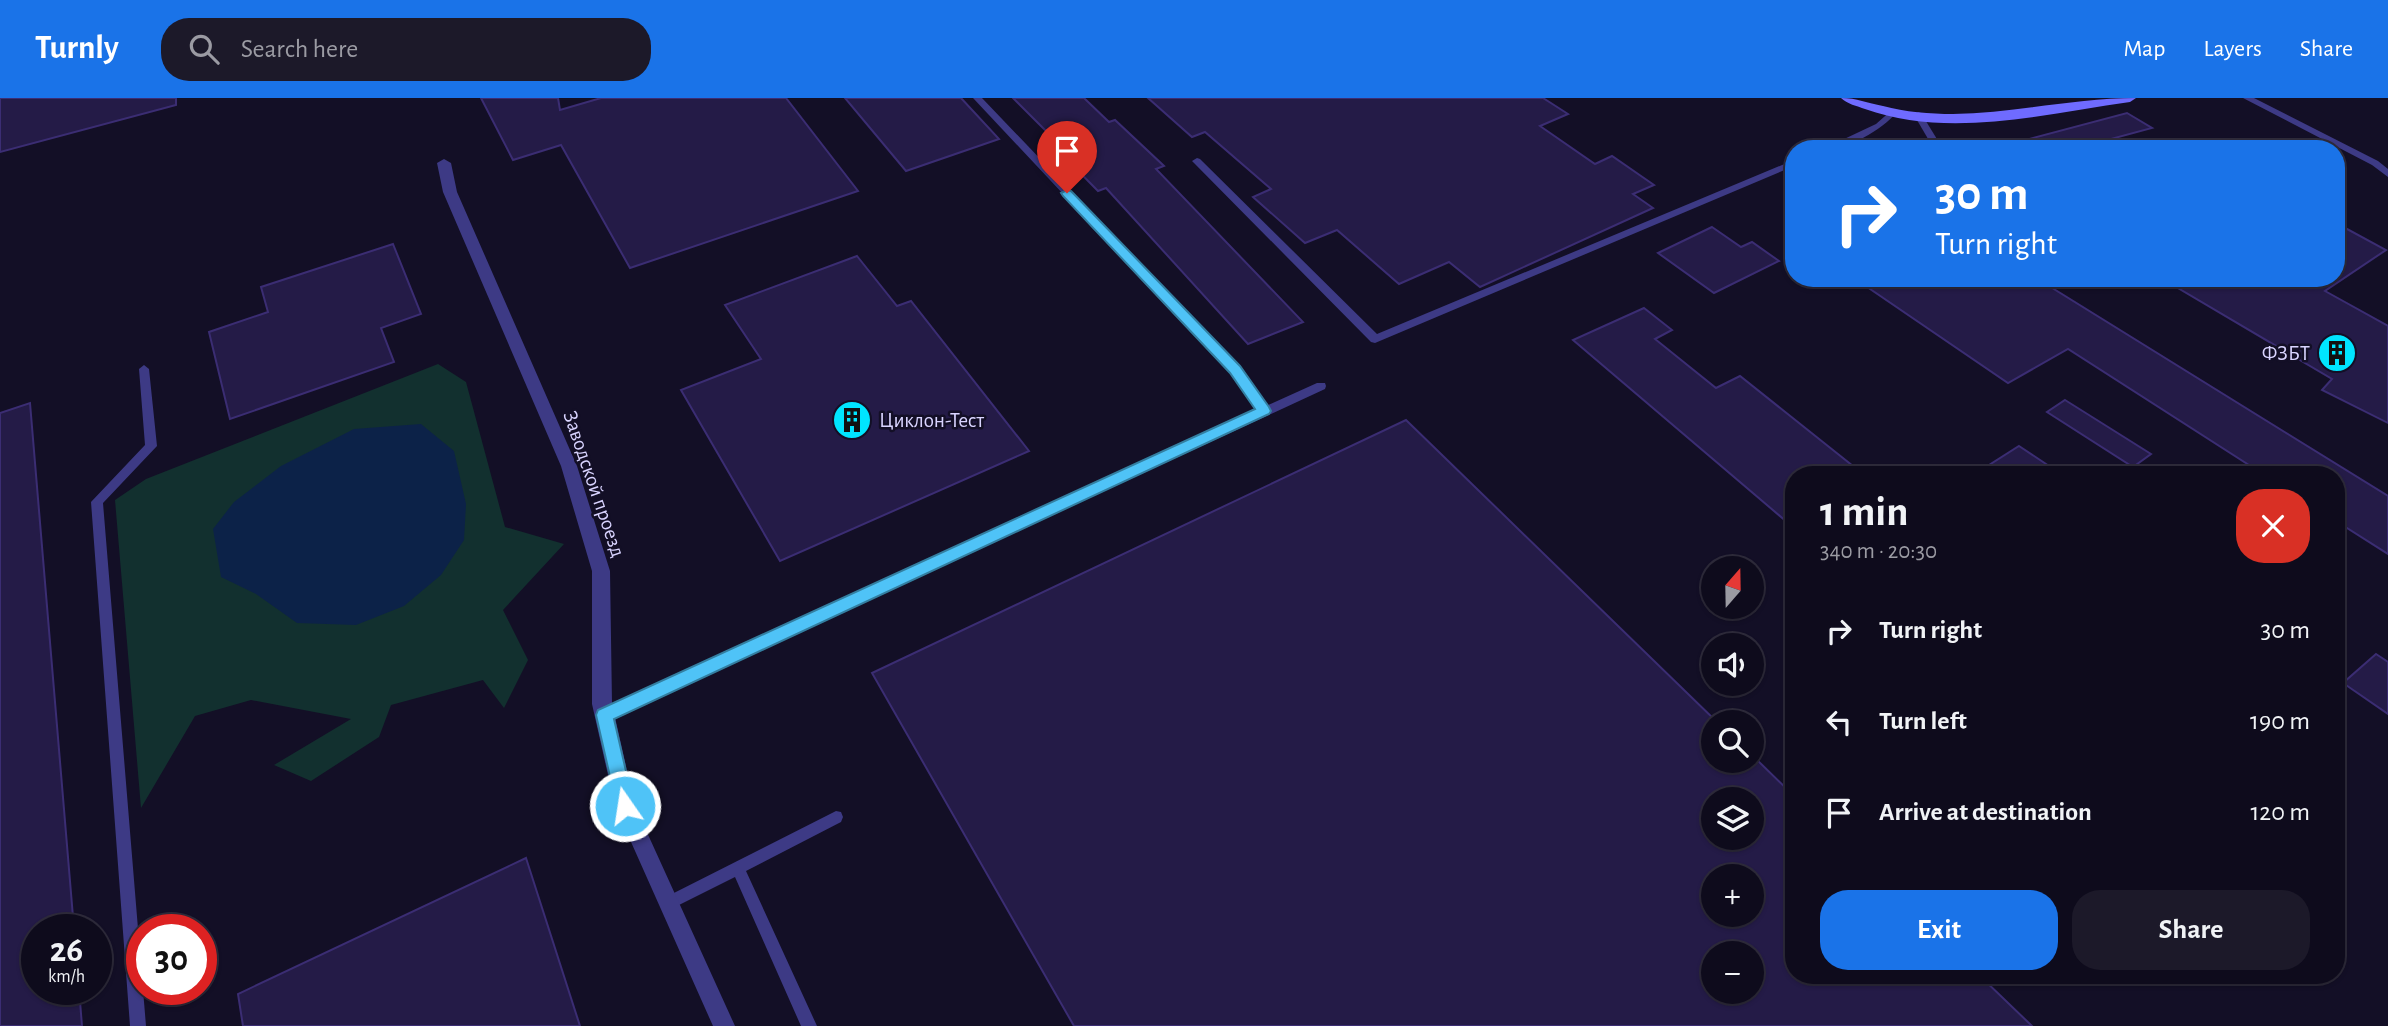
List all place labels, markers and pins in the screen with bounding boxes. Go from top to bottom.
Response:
pin [1037,121,1097,193]
building icon: ФЗБТ [2316,332,2358,374]
place label: ФЗБТ [2262,343,2310,364]
building icon: Циклон-Тест [831,399,873,441]
place label: Циклон-Тест [879,410,985,431]

